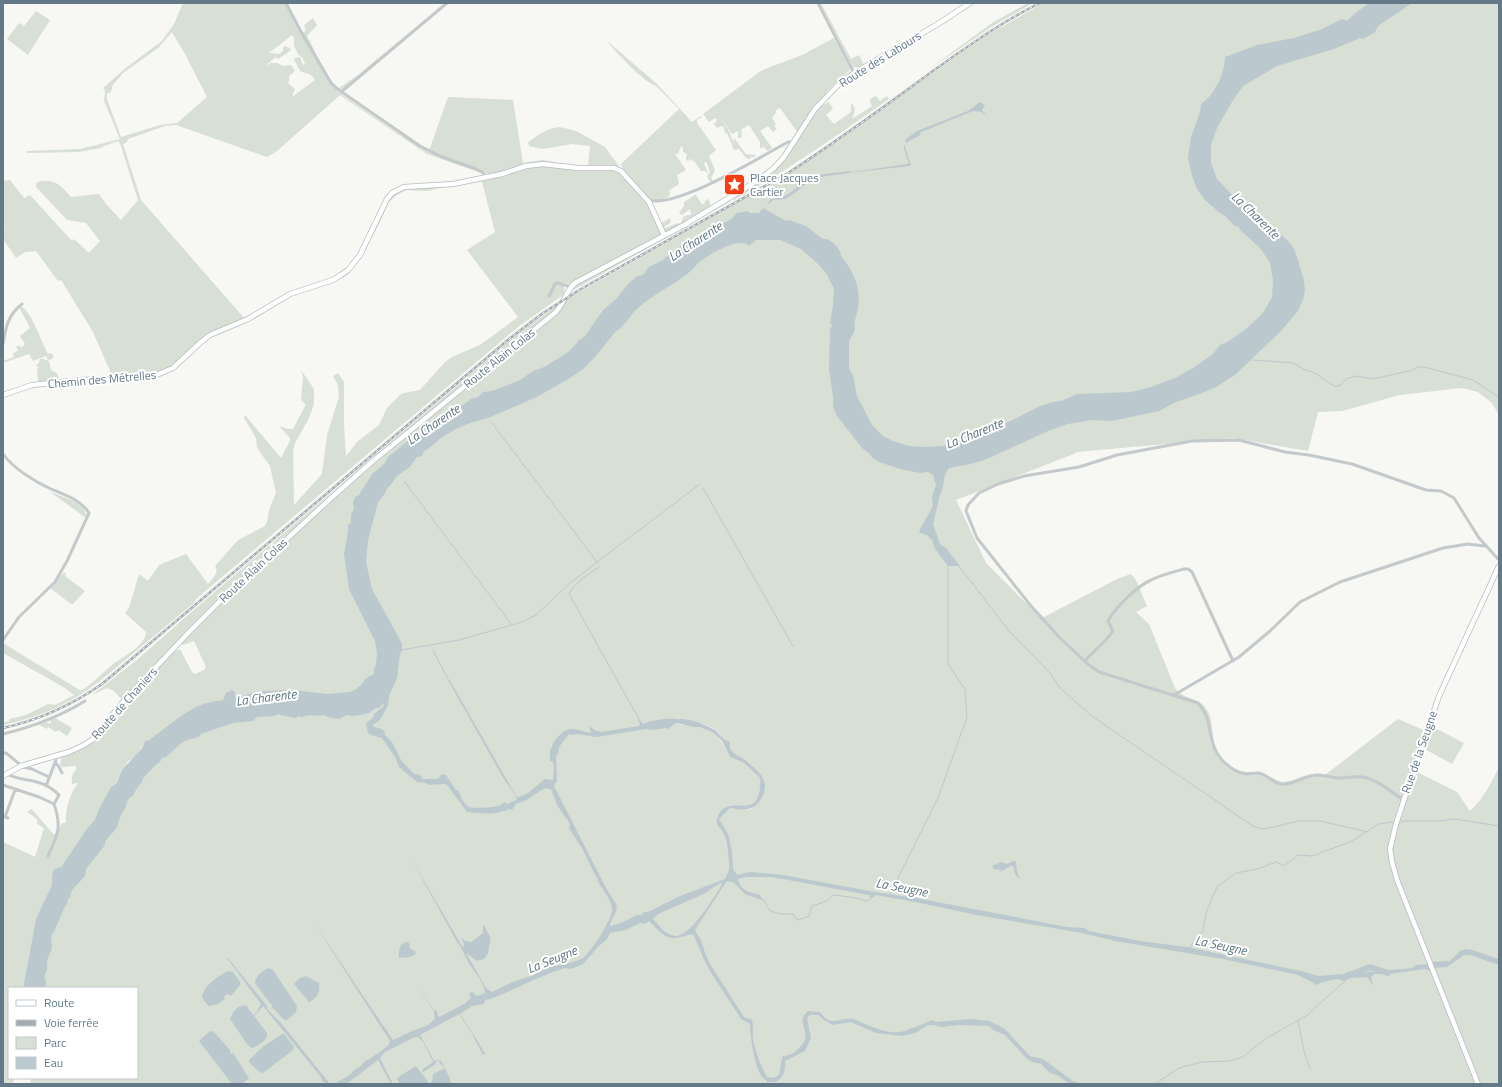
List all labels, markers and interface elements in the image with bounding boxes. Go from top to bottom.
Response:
street label: Route des Labours [835,26,925,92]
place label: Place Jacques Cartier [750,168,819,201]
place icon: Place Jacques Cartier [721,171,747,197]
water label: La Charente [1227,187,1286,244]
water label: La Charente [664,215,727,266]
street label: Route Alain Colas [459,323,539,393]
street label: Chemin des Métrelles [47,365,158,393]
water label: La Charente [402,398,465,449]
water label: La Charente [942,412,1007,454]
street label: Route Alain Colas [214,533,292,607]
street label: Route de Chaniers [86,662,162,743]
water label: La Charente [235,683,298,711]
street label: Rue de la Seugne [1396,708,1442,796]
water label: La Seugne [874,872,931,902]
water label: La Seugne [1193,930,1250,960]
water label: La Seugne [524,940,581,978]
legend [8,987,138,1079]
text: Route [44,993,74,1012]
text: Voie ferrée [44,1013,99,1032]
text: Parc [44,1033,66,1052]
text: Eau [44,1053,63,1072]

